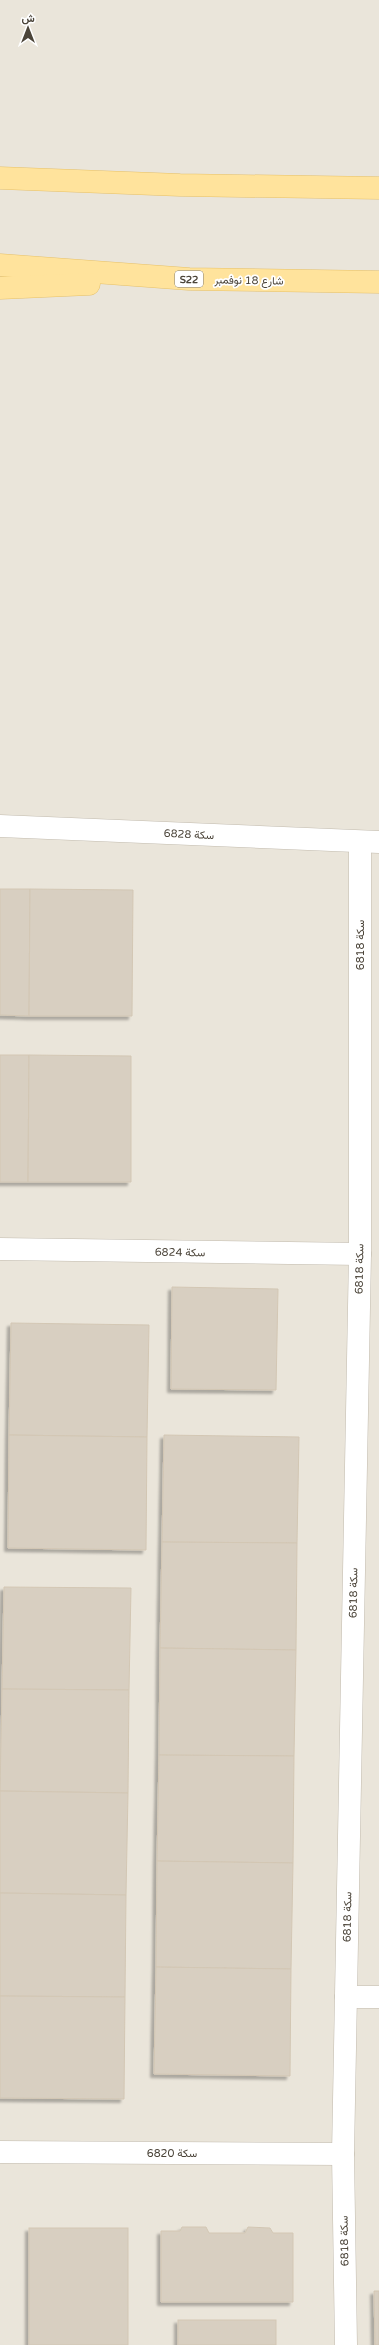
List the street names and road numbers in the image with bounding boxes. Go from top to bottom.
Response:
road number: S22 [175,271,203,287]
street label: شارع 18 نوفمبر [213,273,284,289]
street label: سكة 6828 [163,827,215,842]
street label: سكة 6818 [354,919,367,970]
street label: سكة 6818 [353,1243,366,1294]
street label: سكة 6824 [155,1246,206,1259]
street label: سكة 6818 [347,1567,360,1618]
street label: سكة 6818 [341,1891,354,1942]
street label: سكة 6820 [147,2147,198,2160]
street label: سكة 6818 [338,2215,351,2266]

